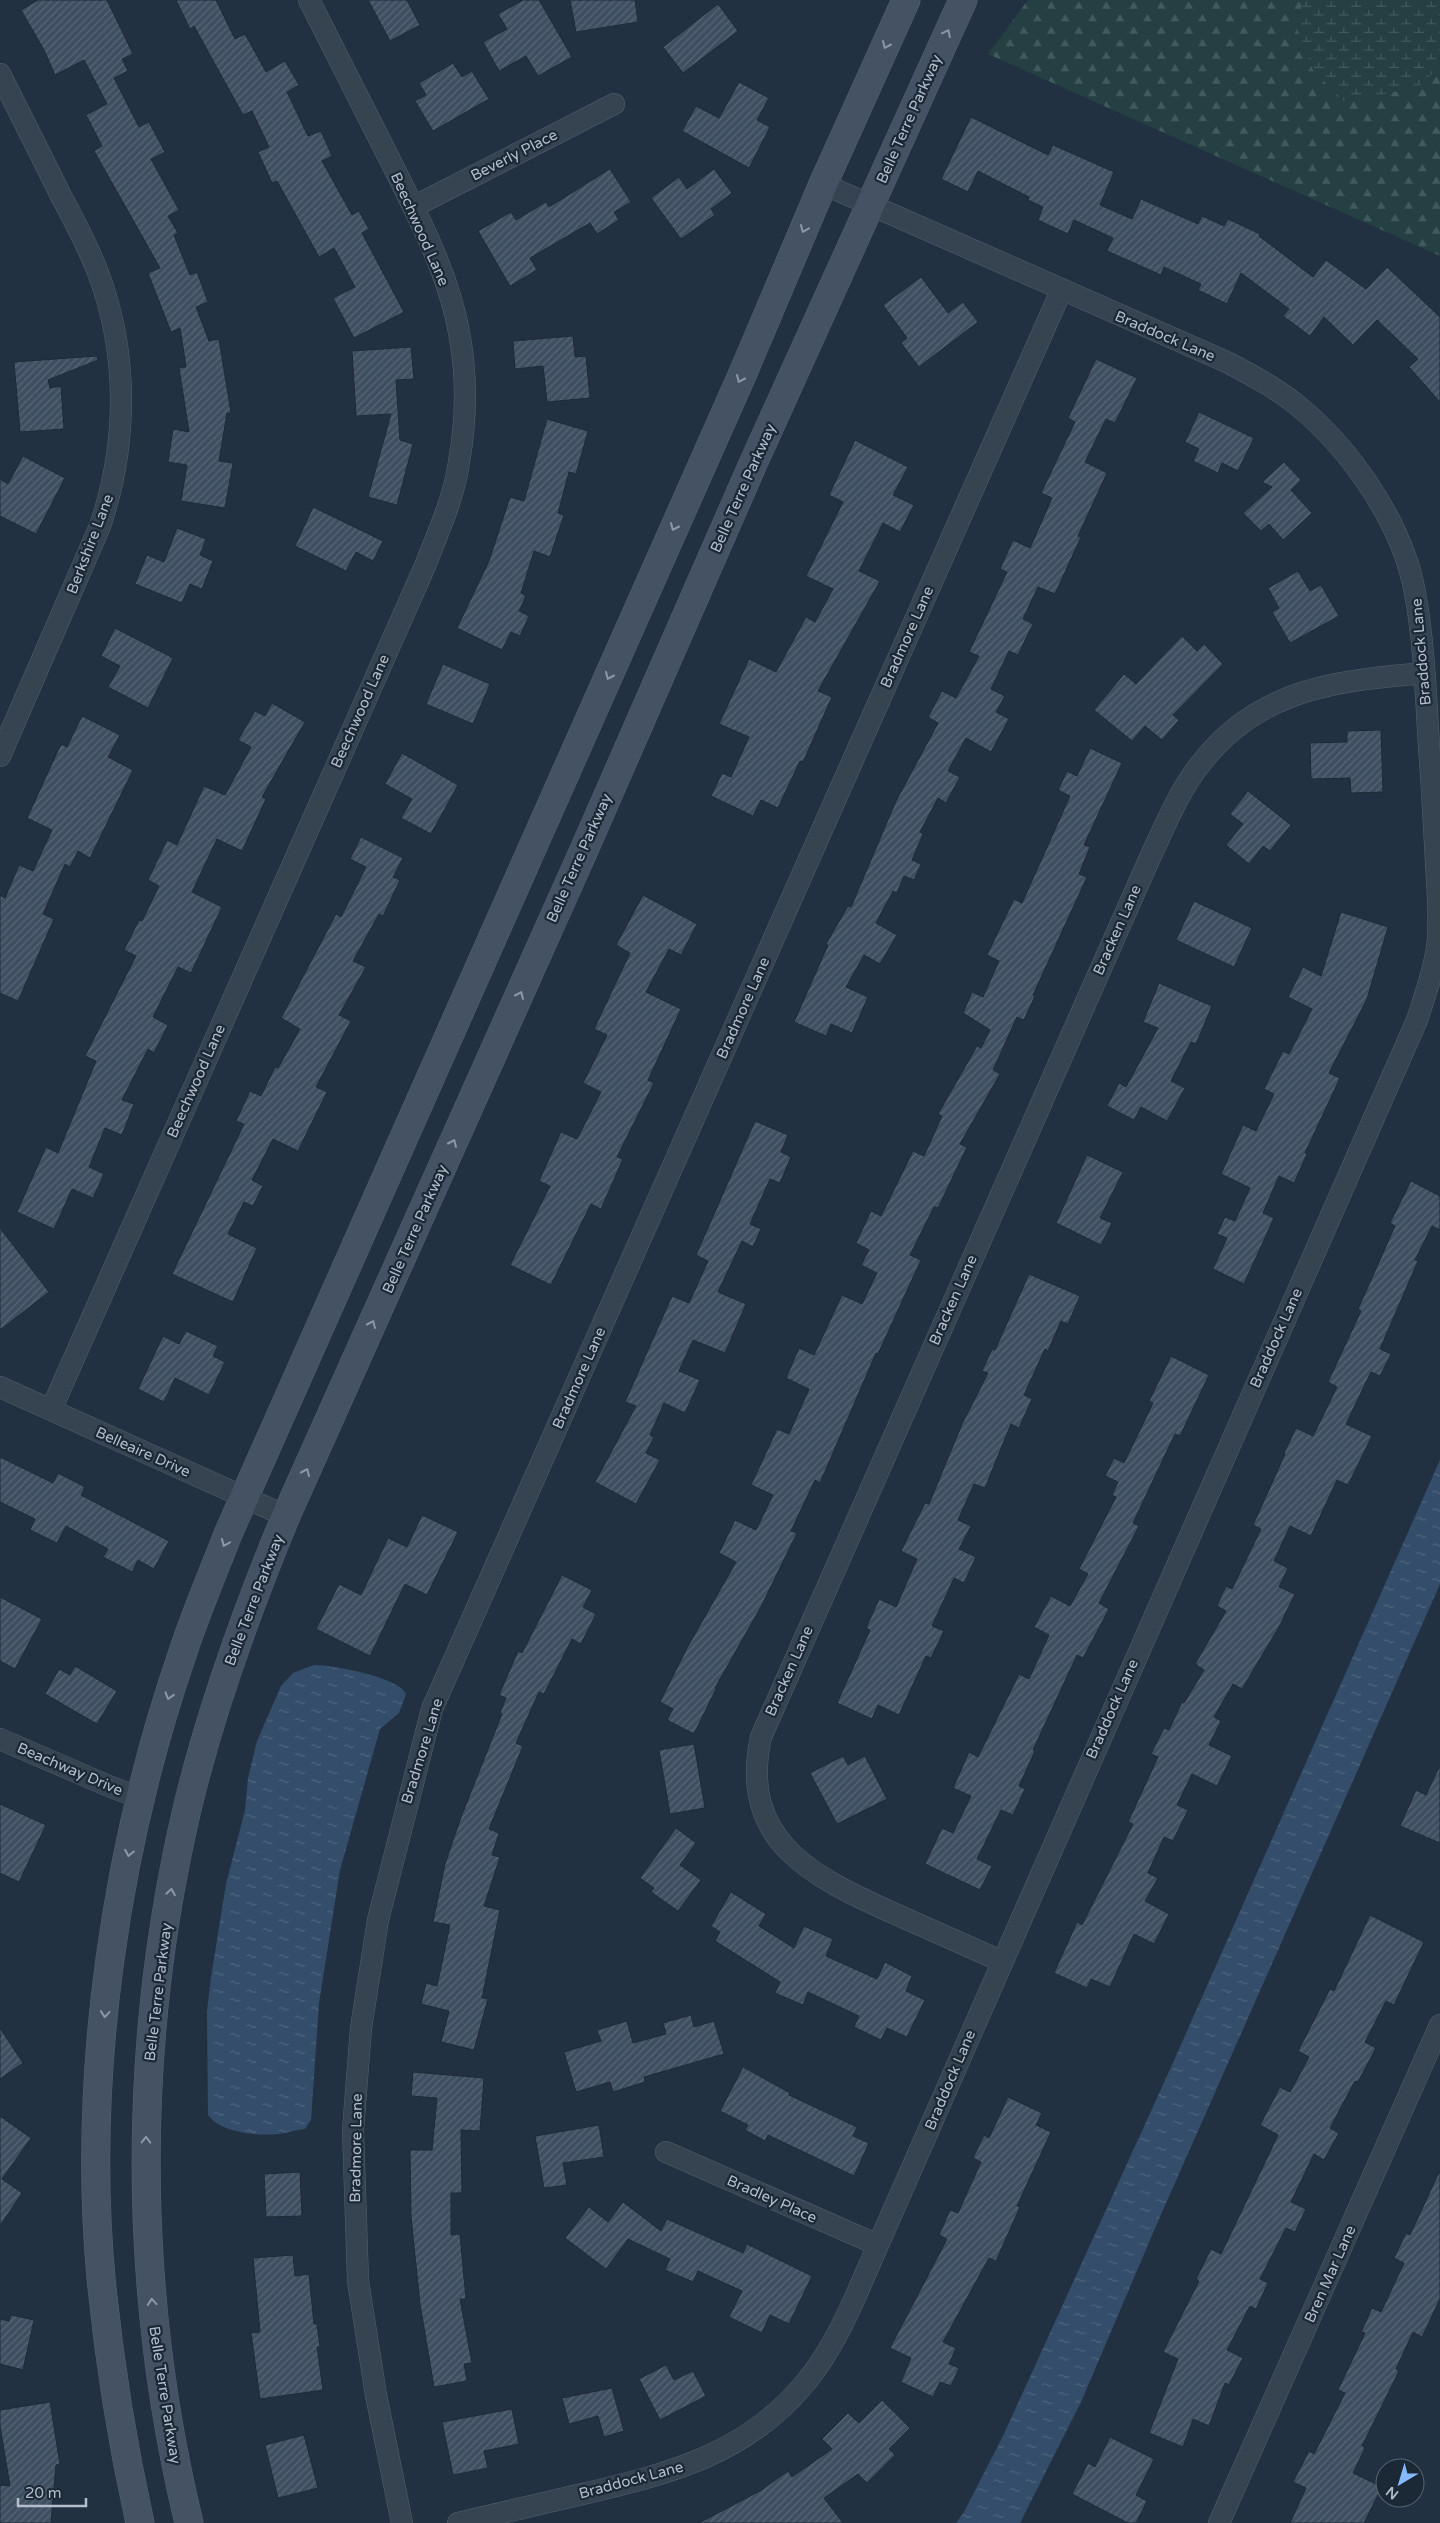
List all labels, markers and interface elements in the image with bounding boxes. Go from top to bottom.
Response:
one-way arrow [941,29,952,38]
one-way arrow [881,40,892,49]
street label: Belle Terre Parkway [872,52,946,186]
street label: Beverly Place [468,125,560,185]
street label: Beechwood Lane [387,169,453,289]
one-way arrow [799,224,810,233]
street label: Braddock Lane [1112,307,1218,365]
one-way arrow [736,374,747,383]
street label: Belle Terre Parkway [706,421,780,555]
street label: Berkshire Lane [63,492,117,596]
one-way arrow [670,522,681,531]
street label: Bradmore Lane [877,583,937,691]
street label: Braddock Lane [1407,598,1435,706]
street label: Beechwood Lane [327,651,393,771]
one-way arrow [604,671,615,680]
street label: Belle Terre Parkway [542,791,616,925]
street label: Bracken Lane [1089,882,1145,978]
street label: Bradmore Lane [713,954,773,1062]
one-way arrow [513,991,524,1000]
street label: Beechwood Lane [163,1021,229,1141]
one-way arrow [447,1139,458,1148]
street label: Belle Terre Parkway [378,1162,452,1296]
street label: Bracken Lane [925,1252,981,1348]
street label: Braddock Lane [1246,1285,1306,1391]
one-way arrow [366,1320,377,1329]
street label: Bradmore Lane [549,1324,609,1432]
street label: Belleaire Drive [93,1423,193,1481]
one-way arrow [300,1468,310,1477]
street label: Belle Terre Parkway [221,1532,287,1668]
one-way arrow [220,1538,231,1547]
street label: Bracken Lane [761,1623,817,1719]
street label: Braddock Lane [1082,1656,1142,1762]
one-way arrow [165,1691,175,1700]
street label: Bradmore Lane [397,1696,447,1806]
street label: Beachway Drive [14,1739,126,1799]
one-way arrow [124,1849,134,1858]
one-way arrow [165,1887,175,1896]
street label: Belle Terre Parkway [141,1922,175,2062]
one-way arrow [100,2010,111,2018]
street label: Braddock Lane [921,2027,979,2133]
street label: Bradmore Lane [346,2093,366,2203]
one-way arrow [141,2136,151,2144]
street label: Bradley Place [724,2171,820,2227]
street label: Bren Mar Lane [1301,2223,1359,2325]
one-way arrow [147,2298,158,2306]
street label: Belle Terre Parkway [145,2325,185,2465]
street label: Braddock Lane [577,2457,685,2503]
north arrow [1375,2458,1425,2508]
scale bar [18,2476,85,2508]
text: N [1383,2483,1402,2503]
text: 20 m [25,2484,62,2502]

